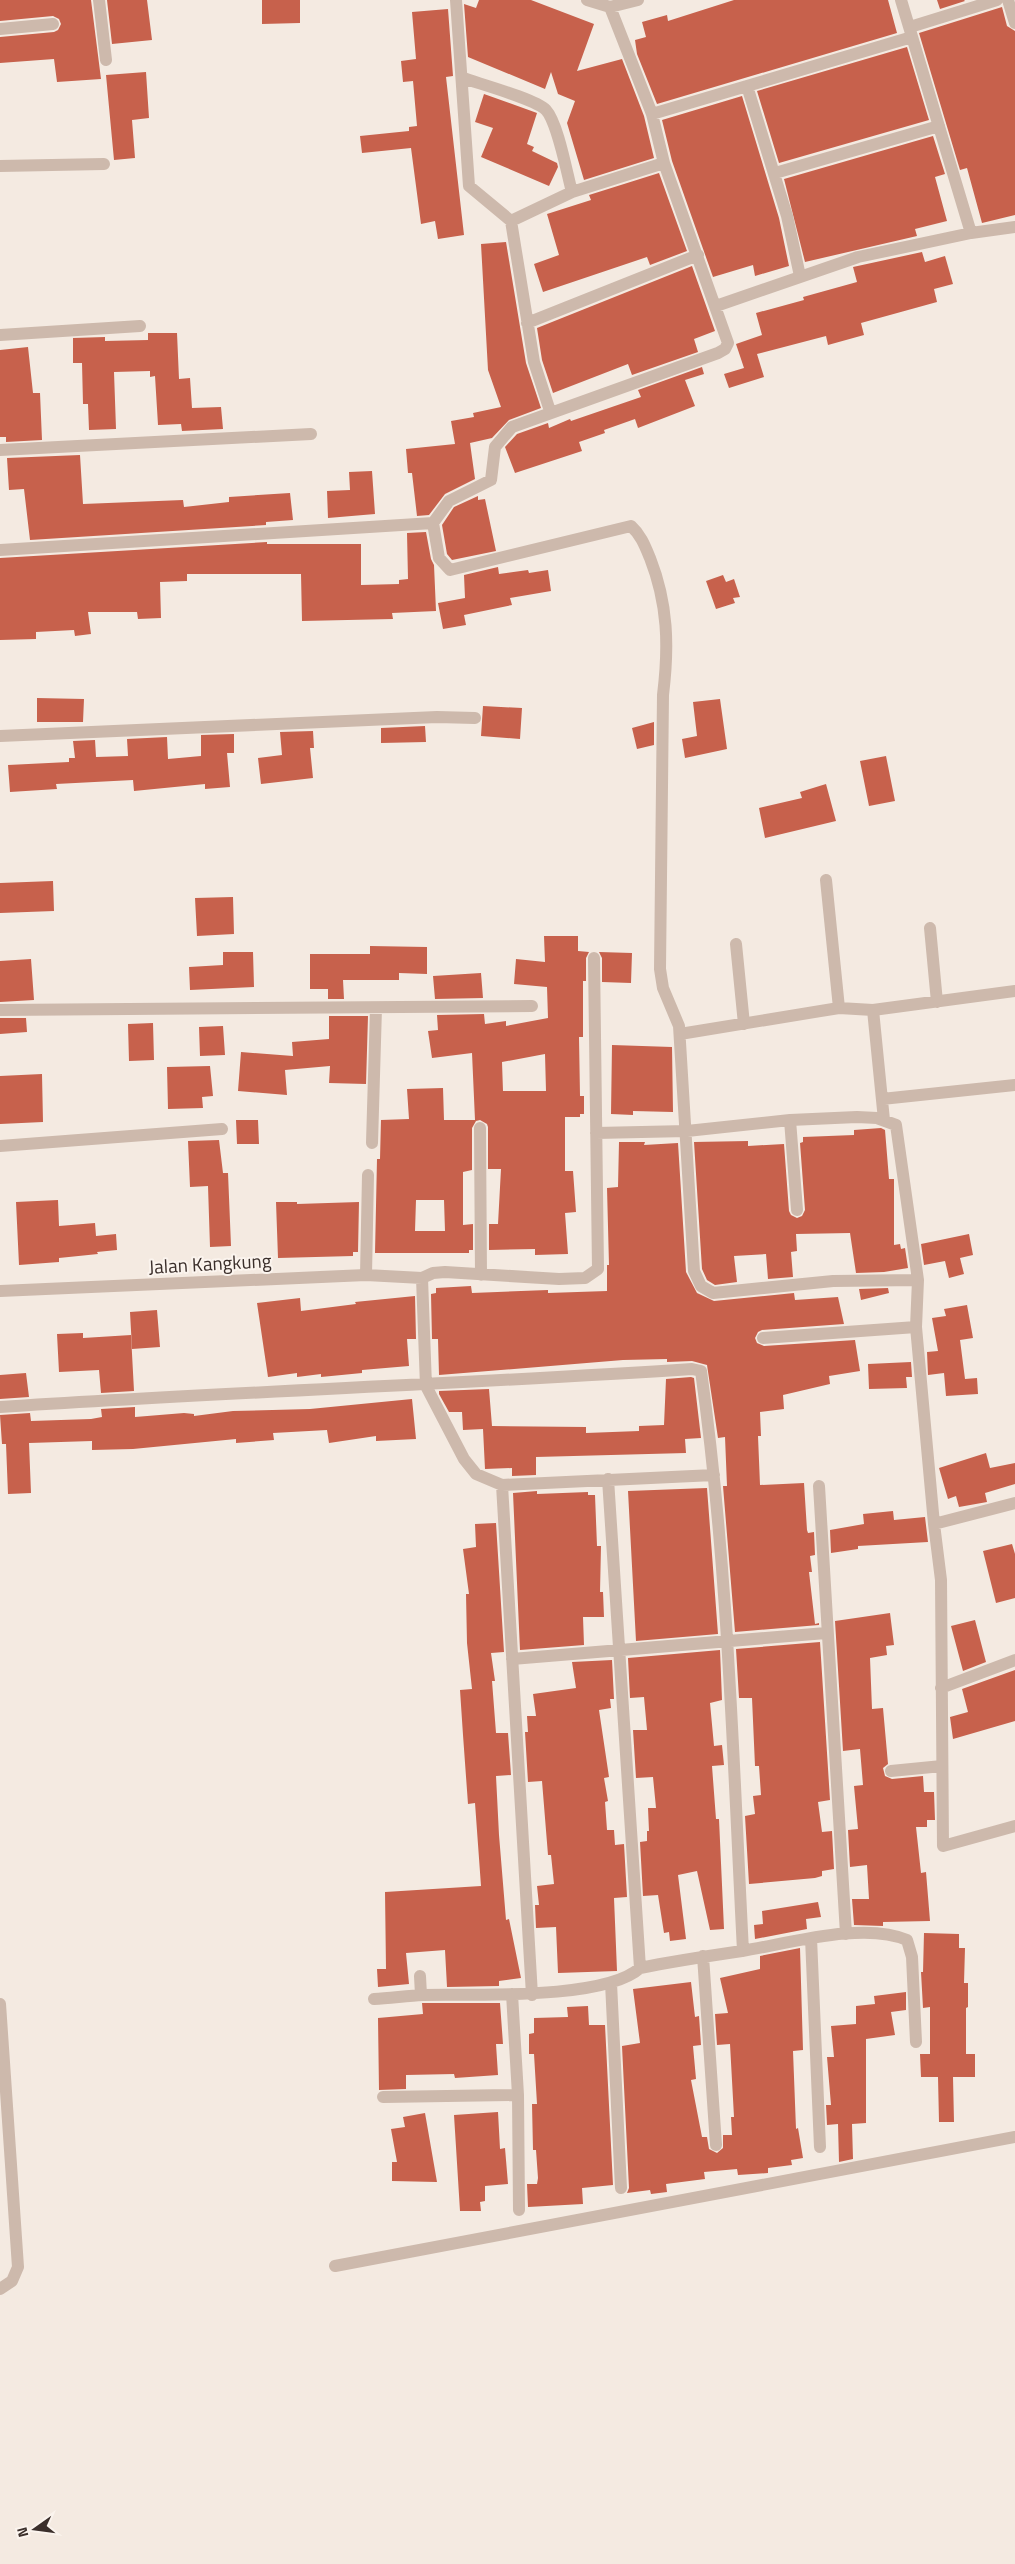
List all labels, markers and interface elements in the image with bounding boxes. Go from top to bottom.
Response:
street label: Jalan Kangkung [148,1245,272,1281]
north arrow [10,2504,60,2554]
text: N [11,2525,33,2540]

